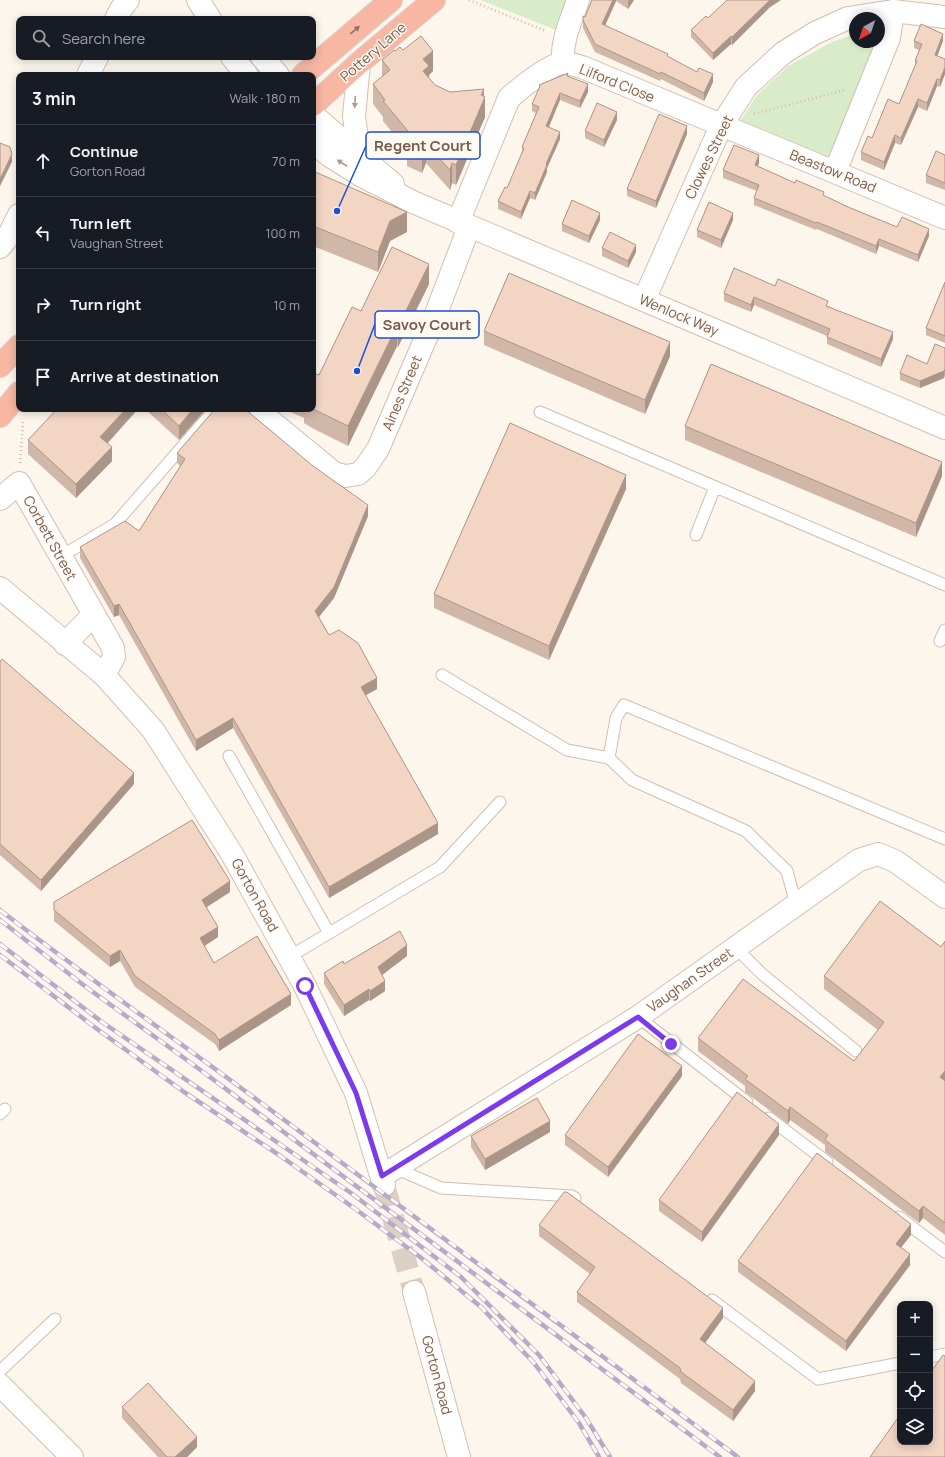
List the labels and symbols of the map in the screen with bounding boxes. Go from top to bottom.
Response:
north arrow [849,12,885,48]
street label: Pottery Lane [336,18,410,86]
one-way arrow [350,26,361,35]
street label: Lilford Close [577,59,658,106]
one-way arrow [351,96,358,108]
street label: Clowes Street [680,111,737,202]
callout: Regent Court [366,132,480,159]
text: Regent Court [374,135,472,156]
street label: Beastow Road [787,145,879,197]
one-way arrow [336,159,347,167]
street label: Wenlock Way [636,289,722,340]
callout: Savoy Court [375,311,479,338]
text: Savoy Court [383,314,471,335]
street label: Aines Street [377,352,426,433]
street label: Corbett Street [19,492,82,584]
street label: Gorton Road [227,855,283,935]
street label: Vaughan Street [643,943,737,1016]
route start [296,977,314,995]
route end [662,1035,680,1053]
street label: Gorton Road [418,1333,457,1417]

